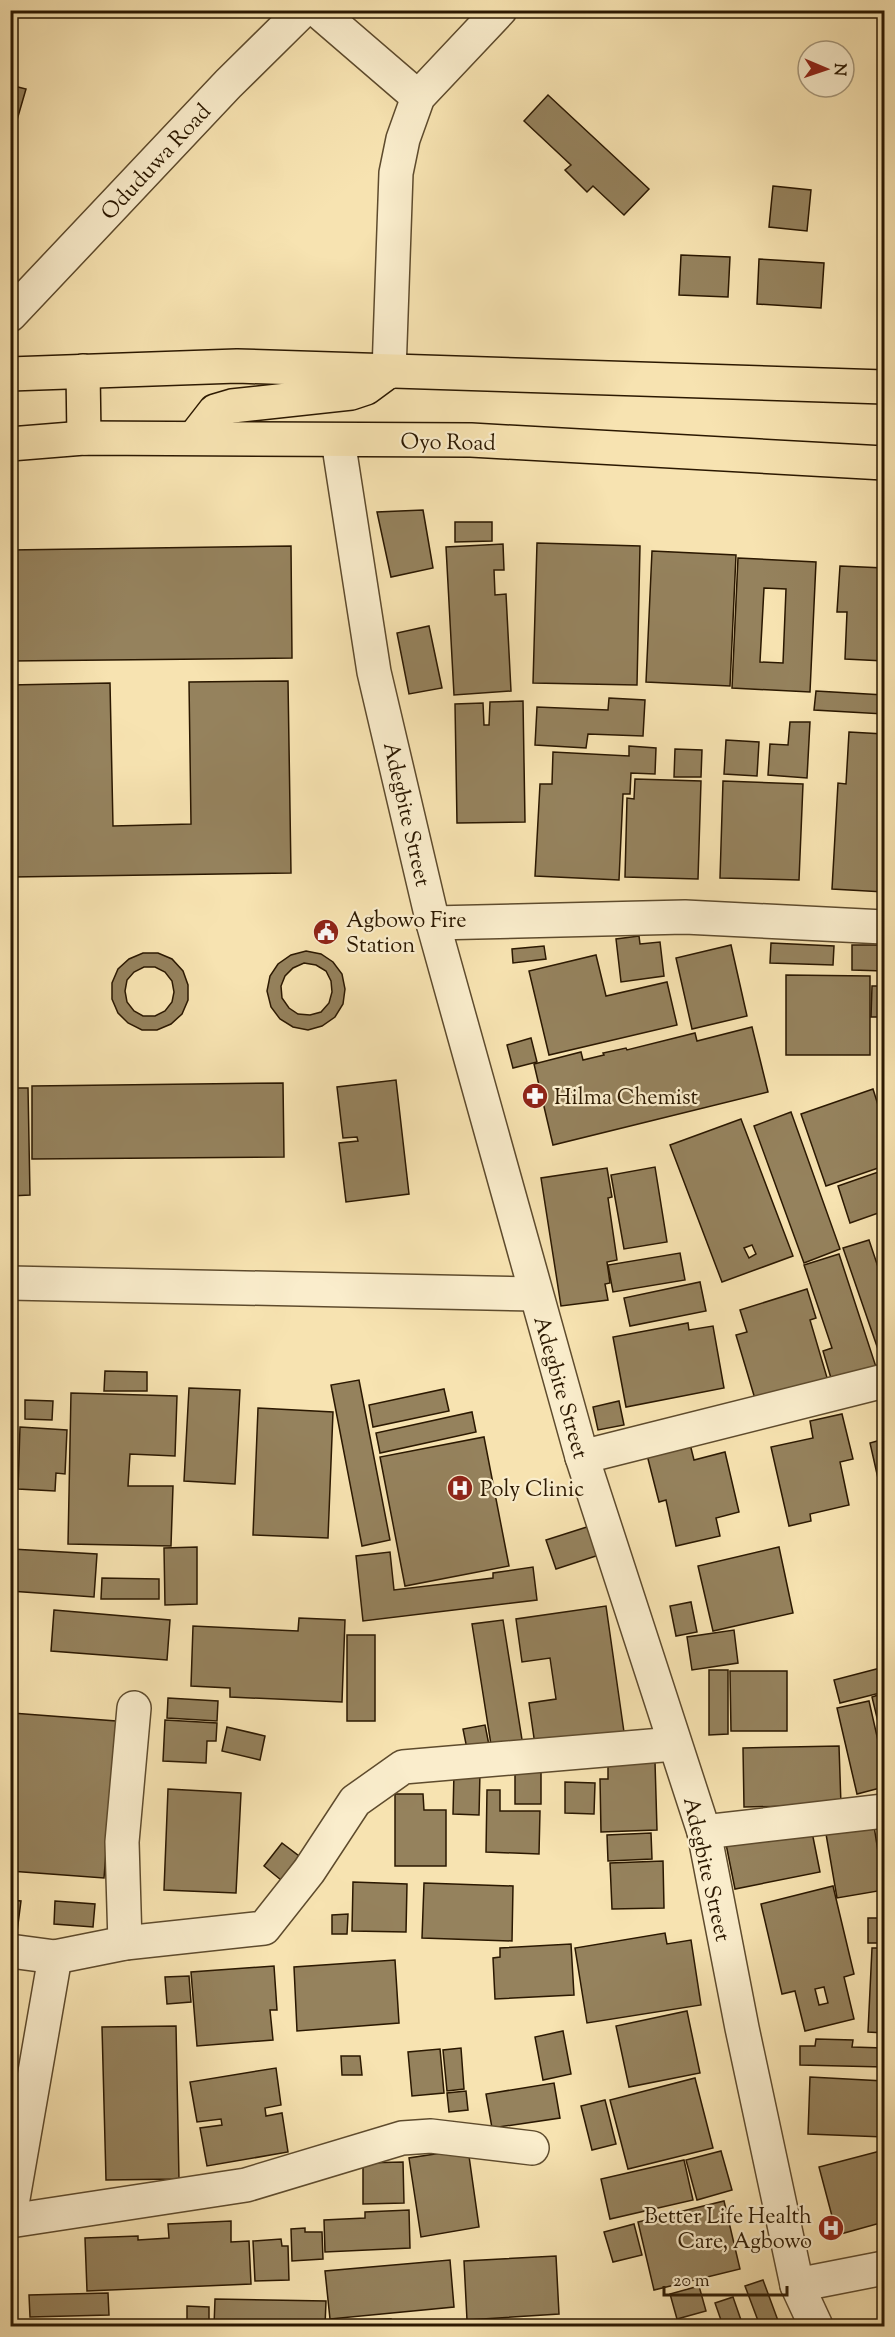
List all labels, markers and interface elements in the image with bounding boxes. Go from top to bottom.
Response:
north arrow [796,39,856,99]
text: N [827,63,850,76]
street label: Oduduwa Road [95,98,220,229]
street label: Oyo Road [400,427,496,461]
street label: Adegbite Street [373,739,437,890]
place label: Agbowo Fire Station [346,906,466,963]
public building icon: Agbowo Fire Station [311,917,341,947]
pharmacy icon: Hilma Chemist [520,1081,550,1111]
place label: Hilma Chemist [554,1083,699,1115]
street label: Adegbite Street [523,1313,595,1463]
hospital icon: Poly Clinic [445,1473,475,1503]
place label: Poly Clinic [480,1475,584,1507]
street label: Adegbite Street [673,1794,737,1945]
place label: Better Life Health Care, Agbowo [644,2202,812,2259]
hospital icon: Better Life Health Care, Agbowo [816,2213,846,2243]
scale bar [664,2259,787,2297]
text: 20 m [673,2269,710,2295]

